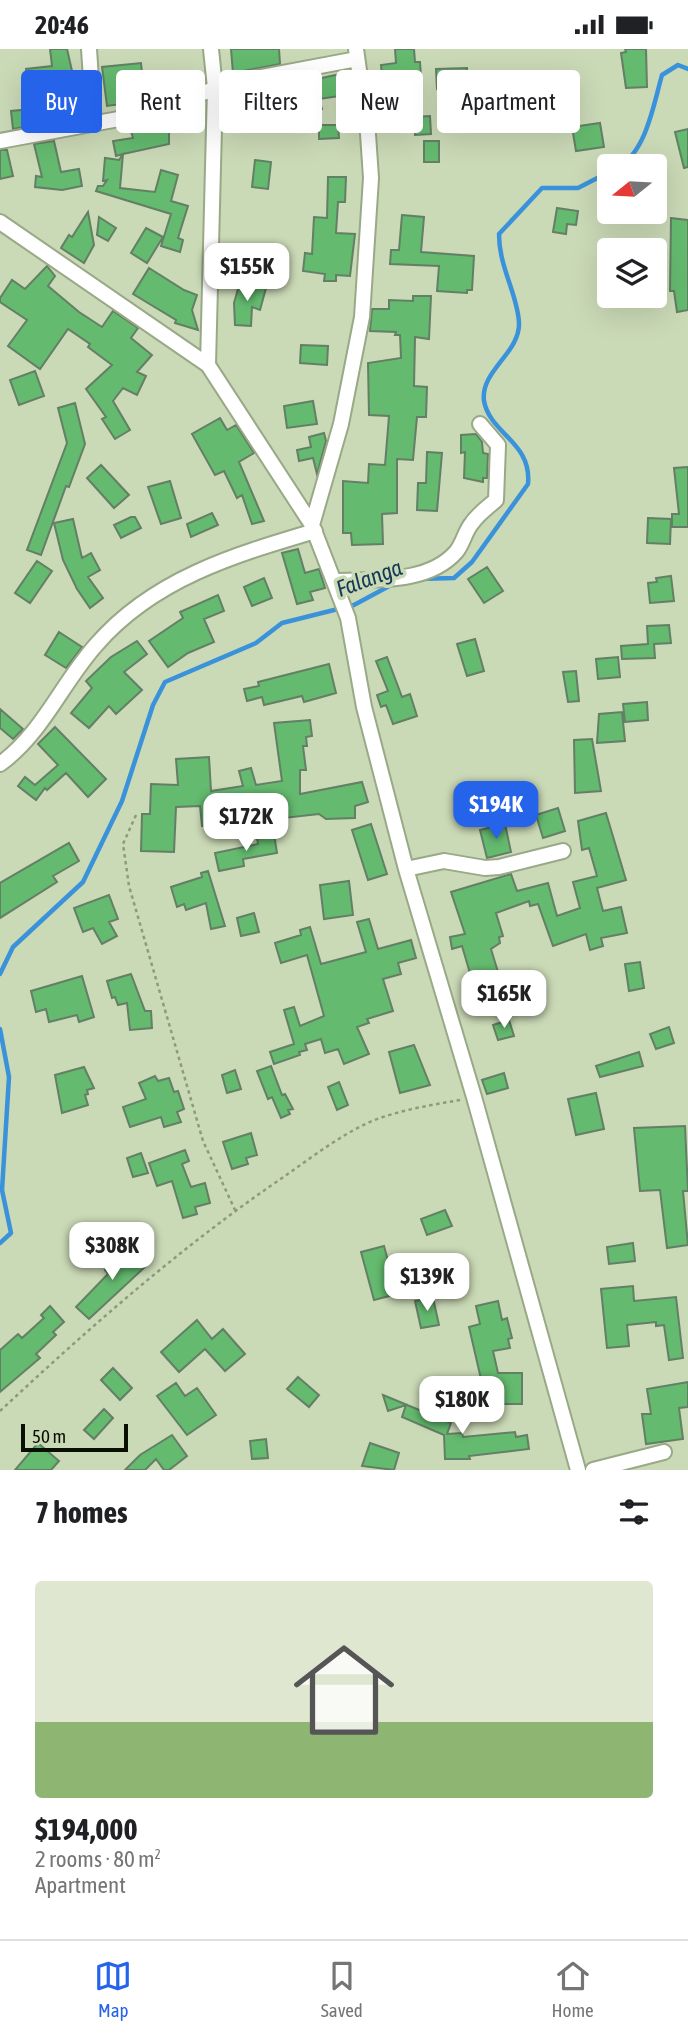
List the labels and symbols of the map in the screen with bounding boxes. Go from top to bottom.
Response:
north arrow [597,154,667,224]
pin: $155K [198,243,296,303]
water label: Falanga [333,554,406,602]
pin: $194K [447,781,545,841]
pin: $172K [197,793,295,853]
pin: $165K [455,971,553,1030]
pin: $308K [63,1223,161,1282]
pin: $139K [378,1253,476,1313]
pin: $180K [413,1377,511,1436]
scale bar [21,1421,128,1453]

